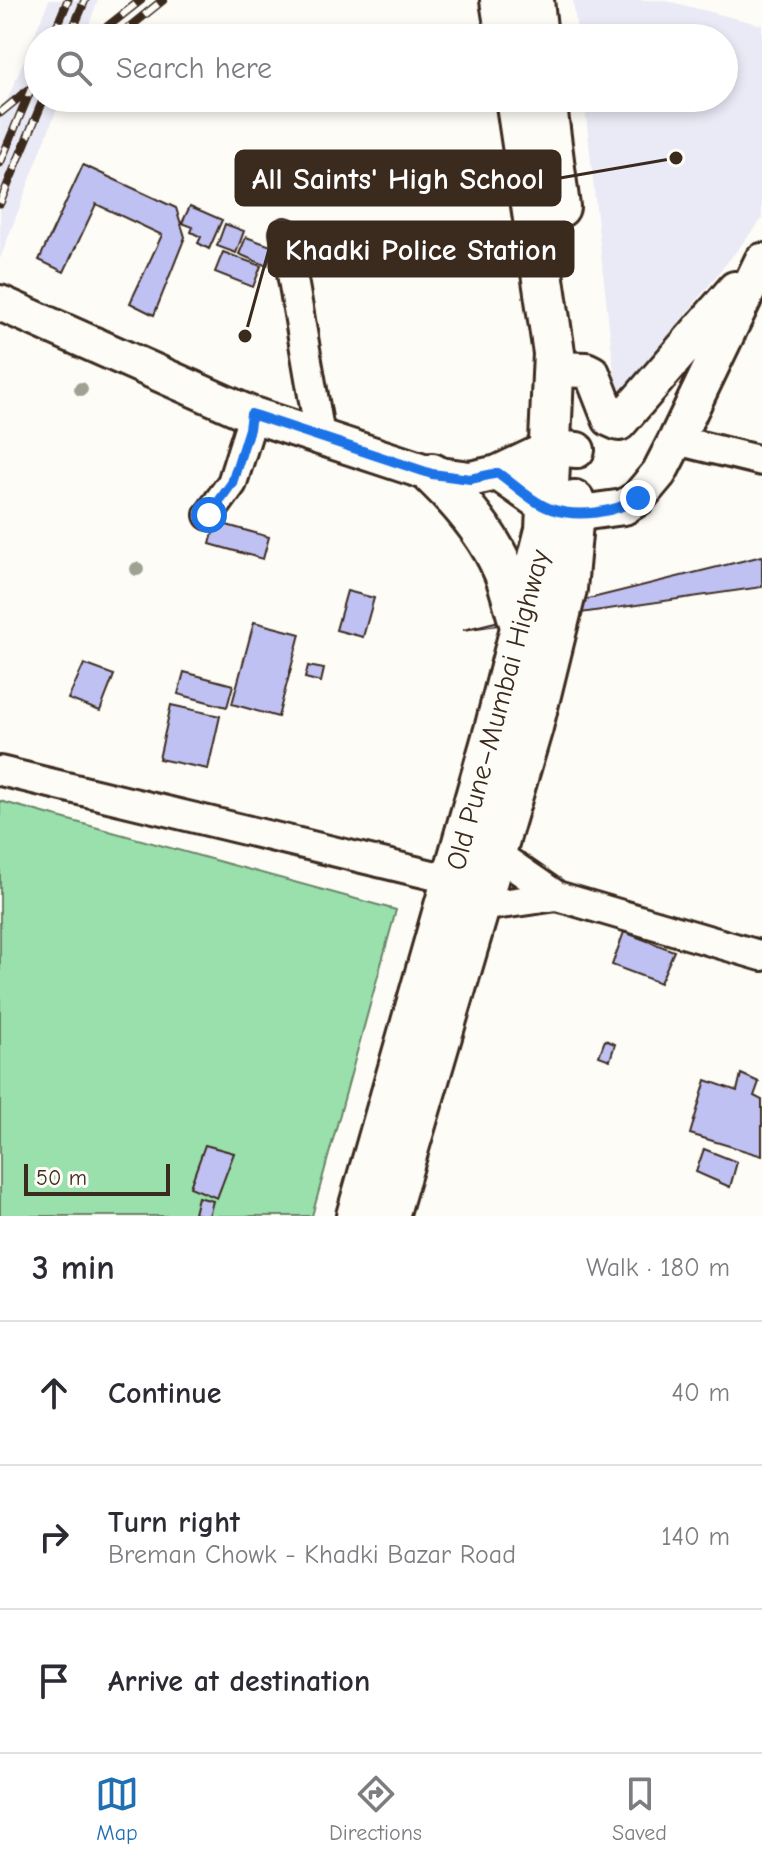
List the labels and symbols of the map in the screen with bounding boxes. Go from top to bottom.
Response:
callout: All Saints' High School [236,151,560,205]
text: All Saints' High School [252,162,544,197]
callout: Khadki Police Station [269,222,573,276]
text: Khadki Police Station [285,233,557,268]
route end [620,480,656,516]
route start [191,497,227,533]
street label: Old Pune–Mumbai Highway [440,546,556,874]
scale bar [24,1160,170,1196]

